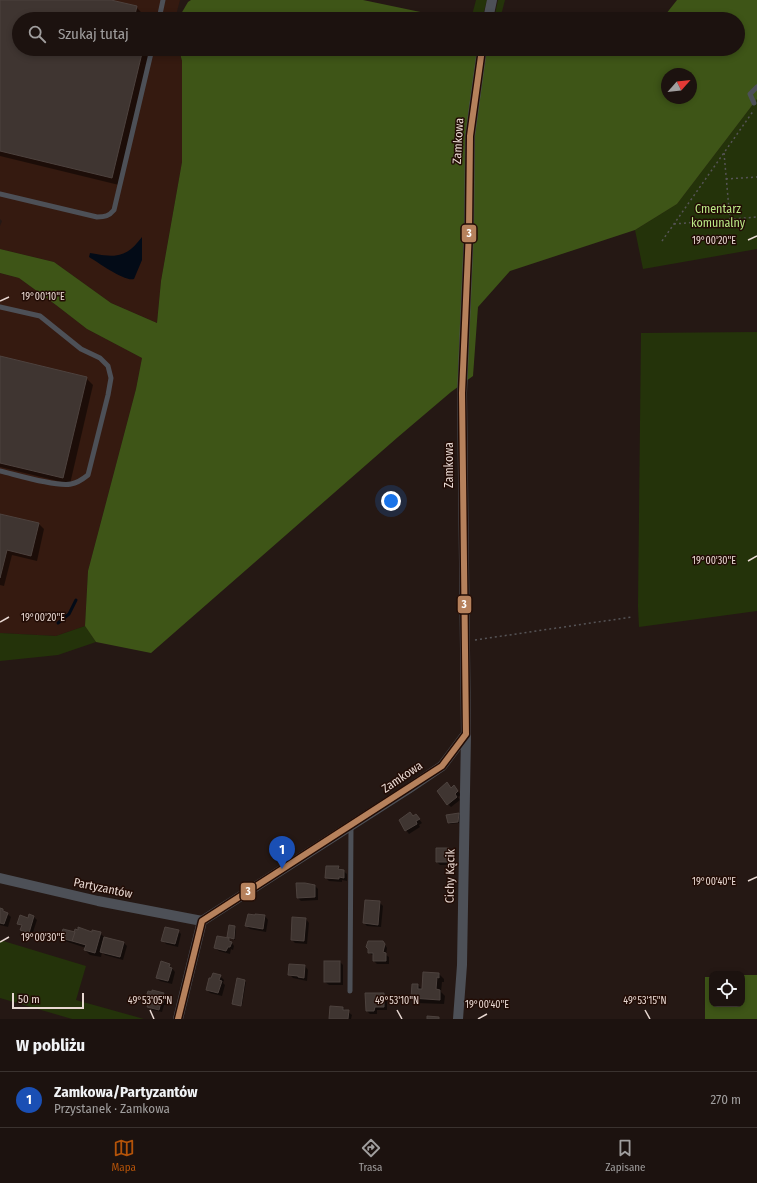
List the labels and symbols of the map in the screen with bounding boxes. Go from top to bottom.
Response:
north arrow [661,68,697,104]
street label: Zamkowa [450,118,466,164]
park label: Cmentarz komunalny [691,202,746,230]
line badge: 3 [461,224,477,243]
text: 3 [465,227,472,240]
text: 19°00'20"E [692,235,736,247]
text: 19°00'10"E [21,291,65,303]
street label: Zamkowa [442,442,456,488]
your location [381,491,401,511]
text: 19°00'30"E [692,555,736,567]
line badge: 3 [457,595,472,614]
text: 3 [460,598,467,611]
text: 19°00'20"E [21,612,65,624]
street label: Zamkowa [379,758,425,796]
pin: 1 [269,836,295,869]
street label: Cichy Kącik [443,848,457,903]
street label: Partyzantów [72,875,134,901]
text: 19°00'40"E [692,876,736,888]
line badge: 3 [240,882,256,901]
text: 3 [244,885,251,898]
text: 19°00'30"E [21,932,65,944]
scale bar [12,991,84,1010]
text: 49°53'05"N [128,995,172,1007]
text: 49°53'10"N [375,995,419,1007]
text: 49°53'15"N [623,995,667,1007]
text: 19°00'40"E [465,999,509,1011]

